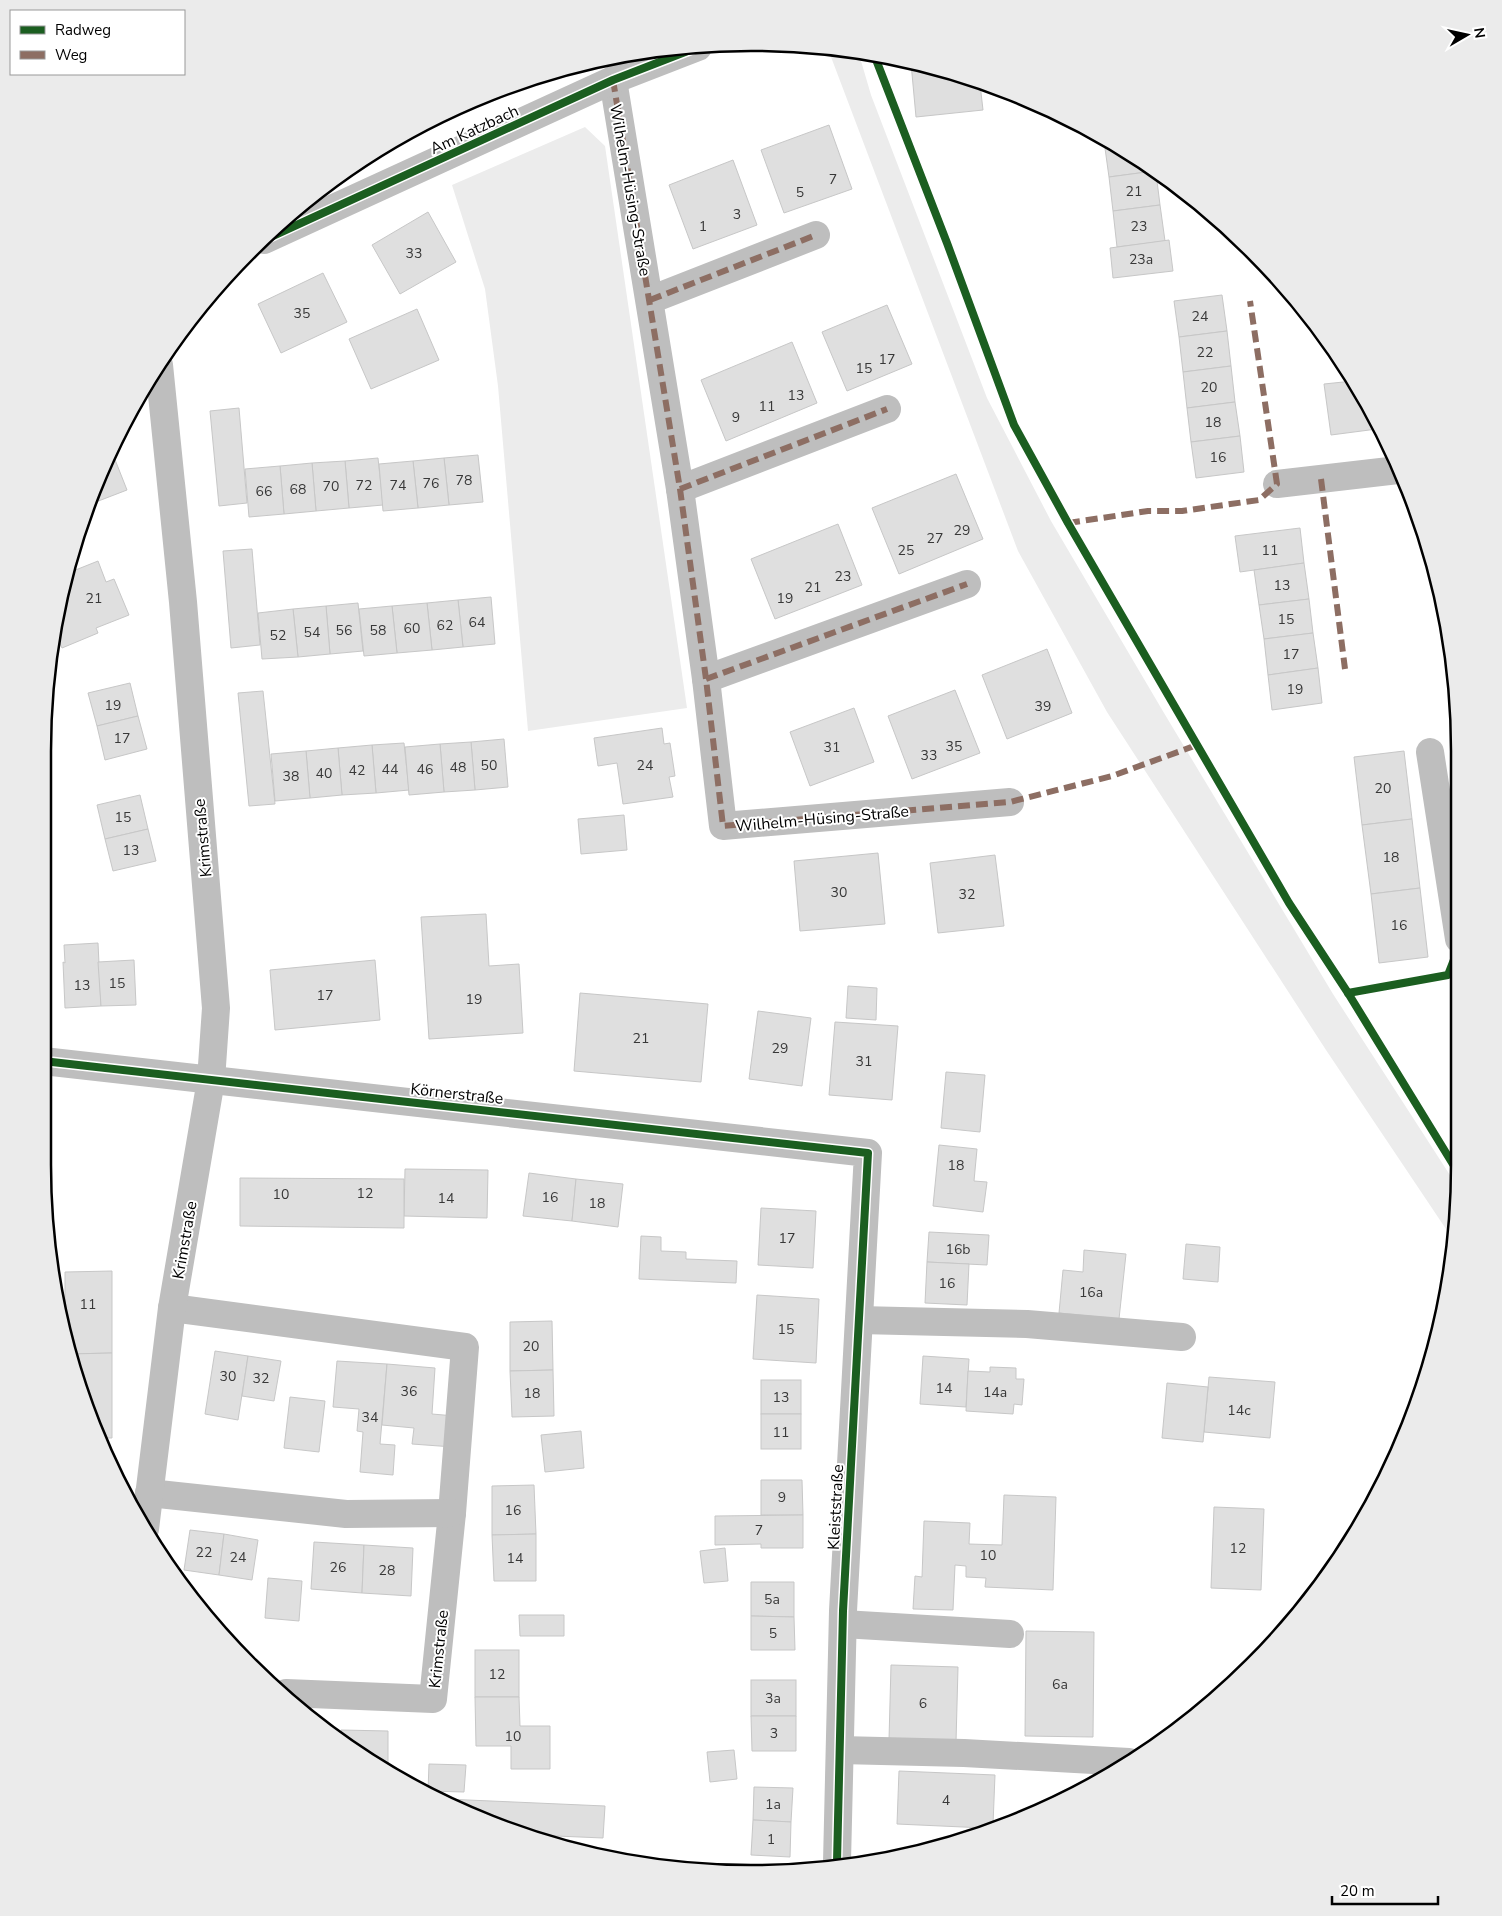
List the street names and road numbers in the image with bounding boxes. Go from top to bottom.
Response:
street label: Am Katzbach [427,100,522,160]
street label: Wilhelm-Hüsing-Straße [604,102,656,278]
street label: Krimstraße [189,798,217,878]
street label: Wilhelm-Hüsing-Straße [734,800,910,838]
street label: Körnerstraße [409,1078,504,1110]
street label: Krimstraße [167,1199,203,1281]
street label: Kleiststraße [823,1464,849,1550]
street label: Krimstraße [424,1609,454,1689]

